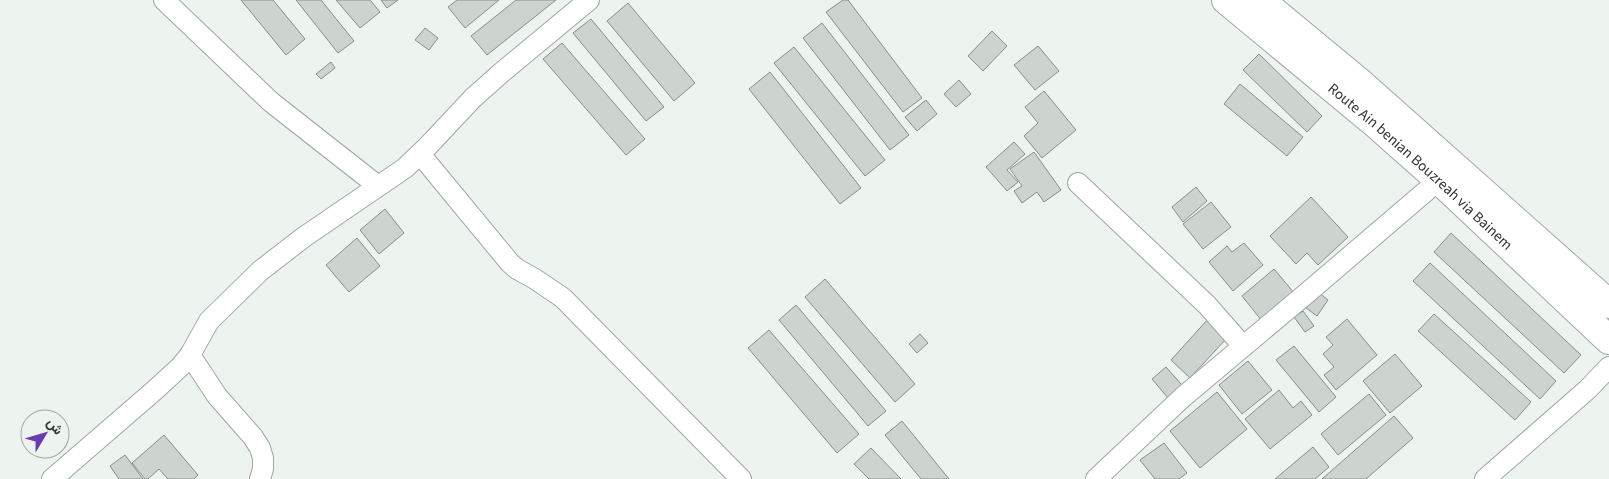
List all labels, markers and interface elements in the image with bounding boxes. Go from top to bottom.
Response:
street label: Route Ain benian Bouzreah via Bainem [1323,78,1518,255]
north arrow [20,409,70,459]
text: ش [41,414,68,440]

